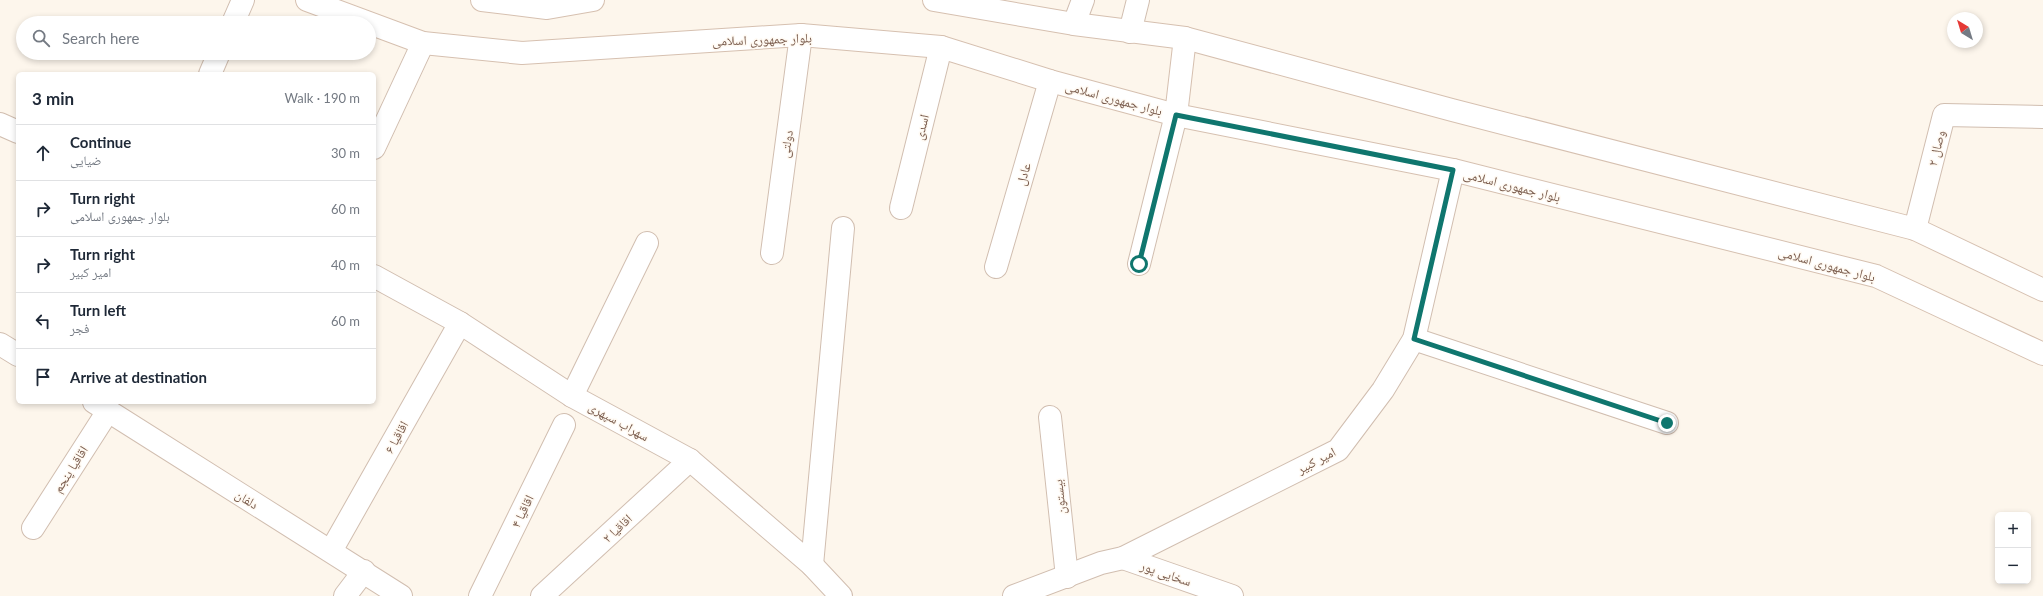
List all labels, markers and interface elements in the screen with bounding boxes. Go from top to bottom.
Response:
north arrow [1947,12,1983,48]
search box [16,16,376,60]
icon: search [30,27,52,49]
text: Search here [62,29,139,47]
street label: بلوار جمهوری اسلامی [712,29,812,50]
street label: بلوار جمهوری اسلامی [1063,77,1164,120]
text: 3 min [32,88,74,109]
text: Walk · 190 m [284,90,360,106]
street label: اسدی [910,113,933,142]
street label: وصال ۲ [1924,128,1949,168]
street label: دولتی [776,129,797,159]
text: Continue [70,133,131,151]
icon: ahead [32,142,54,164]
text: 30 m [331,145,360,161]
text: ضیایی [70,152,102,168]
street label: عادل [1012,160,1035,188]
street label: بلوار جمهوری اسلامی [1461,165,1562,206]
text: Turn right [70,189,135,207]
icon: right [32,198,54,220]
text: 60 m [331,201,360,217]
text: بلوار جمهوری اسلامی [70,208,170,224]
street label: بلوار جمهوری اسلامی [1776,243,1877,286]
text: Turn right [70,245,135,263]
icon: right [32,254,54,276]
route start [1130,255,1148,273]
text: 40 m [331,257,360,273]
text: امیر کبیر [70,264,111,280]
text: Turn left [70,301,126,319]
icon: left [32,310,54,332]
text: 60 m [331,313,360,329]
text: فجر [70,320,89,336]
icon: arrive [32,366,54,388]
text: Arrive at destination [70,368,207,386]
street label: سهراب سپهری [585,398,652,445]
route end [1658,414,1676,432]
street label: اقاقیا ۶ [381,418,412,456]
street label: اقاقیا پنجم [49,443,92,496]
street label: امیر کبیر [1293,443,1339,478]
street label: بیستون [1049,479,1070,515]
street label: دلفان [232,486,261,513]
street label: اقاقیا ۴ [507,492,537,530]
street label: اقاقیا ۲ [599,510,635,546]
map controls [1995,512,2031,584]
button: + [1995,512,2031,548]
button: − [1995,548,2031,584]
street label: سخایی پور [1137,557,1194,590]

